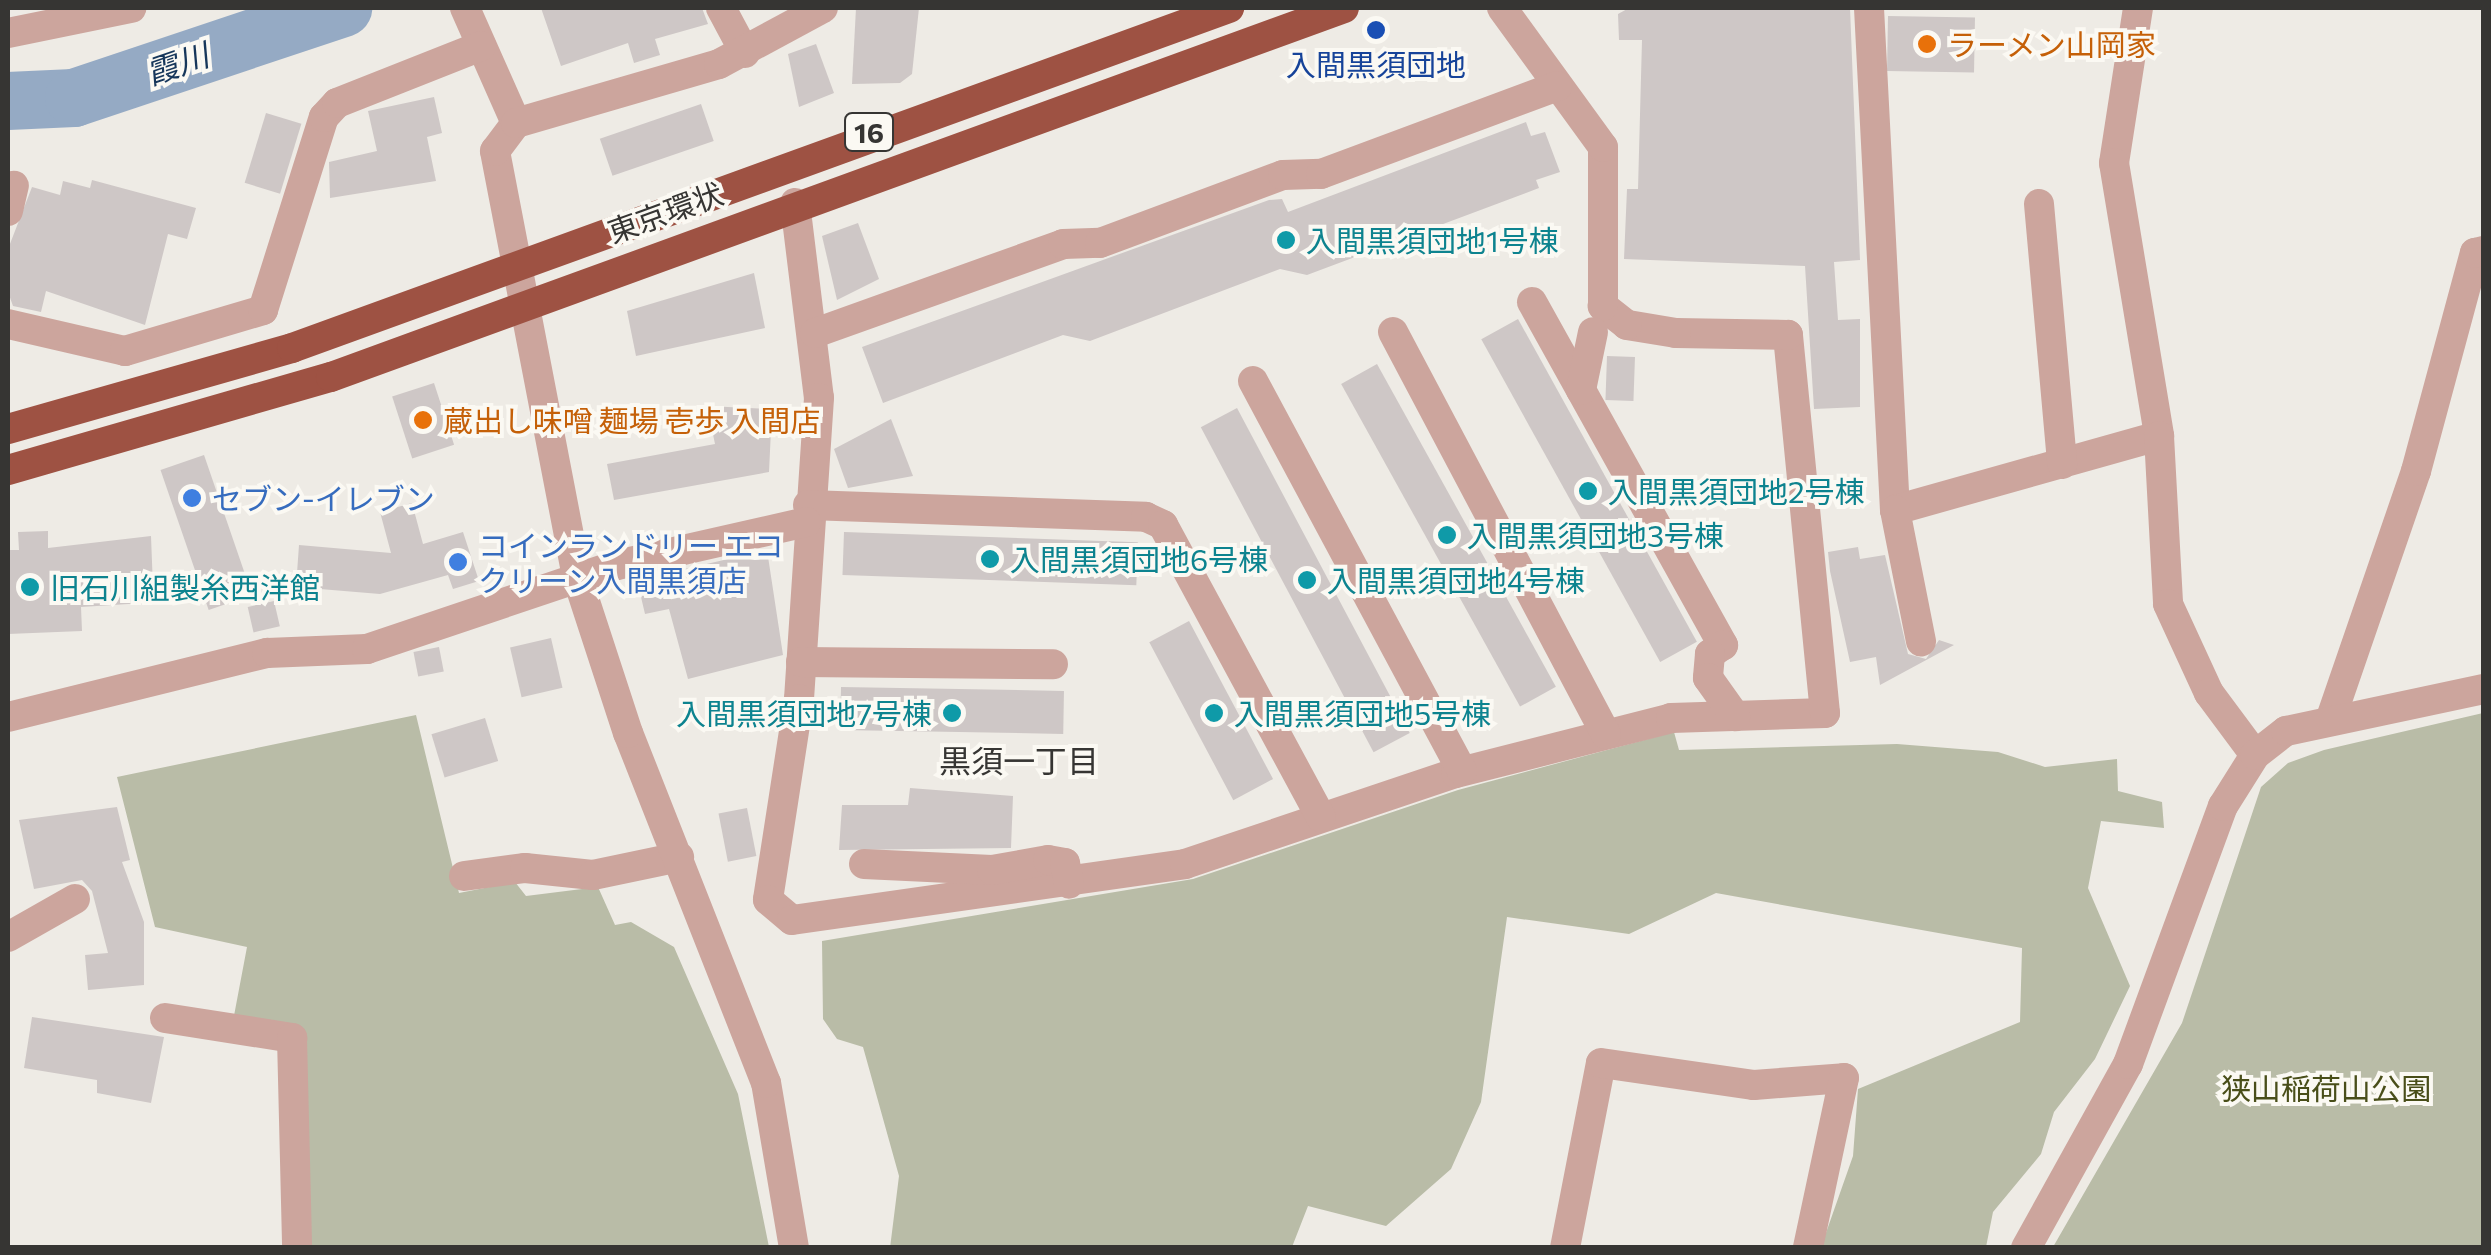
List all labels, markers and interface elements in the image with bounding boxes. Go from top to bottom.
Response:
marker: 入間黒須団地 [1365,19,1387,41]
place label: ラーメン山岡家 [1947,26,2157,62]
marker: ラーメン山岡家 [1916,33,1938,55]
water label: 霞川 [140,34,214,92]
place label: 入間黒須団地 [1286,46,1466,82]
road number: 16 [844,109,894,155]
street label: 東京環状 [602,175,728,249]
place label: 入間黒須団地1号棟 [1306,222,1559,258]
marker: 入間黒須団地1号棟 [1275,229,1297,251]
place label: 蔵出し味噌 麺場 壱歩 入間店 [443,402,820,438]
marker: 蔵出し味噌 麺場 壱歩 入間店 [412,409,434,431]
place label: 入間黒須団地2号棟 [1608,473,1865,509]
place label: セブン-イレブン [212,480,435,516]
marker: 入間黒須団地2号棟 [1577,480,1599,502]
marker: セブン-イレブン [181,487,203,509]
place label: 入間黒須団地3号棟 [1467,517,1724,553]
marker: 入間黒須団地3号棟 [1436,524,1458,546]
place label: コインランドリー エコ クリーン入間黒須店 [478,527,784,598]
place label: 入間黒須団地6号棟 [1010,541,1268,577]
marker: 入間黒須団地6号棟 [979,548,1001,570]
marker: コインランドリー エコ クリーン入間黒須店 [447,551,469,573]
place label: 入間黒須団地4号棟 [1327,562,1585,598]
place label: 旧石川組製糸西洋館 [50,569,320,605]
marker: 入間黒須団地4号棟 [1296,569,1318,591]
marker: 旧石川組製糸西洋館 [19,576,41,598]
place label: 入間黒須団地7号棟 [676,695,932,731]
place label: 入間黒須団地5号棟 [1234,695,1491,731]
marker: 入間黒須団地7号棟 [941,702,963,724]
marker: 入間黒須団地5号棟 [1203,702,1225,724]
district label: 黒須一丁目 [939,741,1099,779]
park label: 狭山稲荷山公園 [2221,1070,2431,1106]

